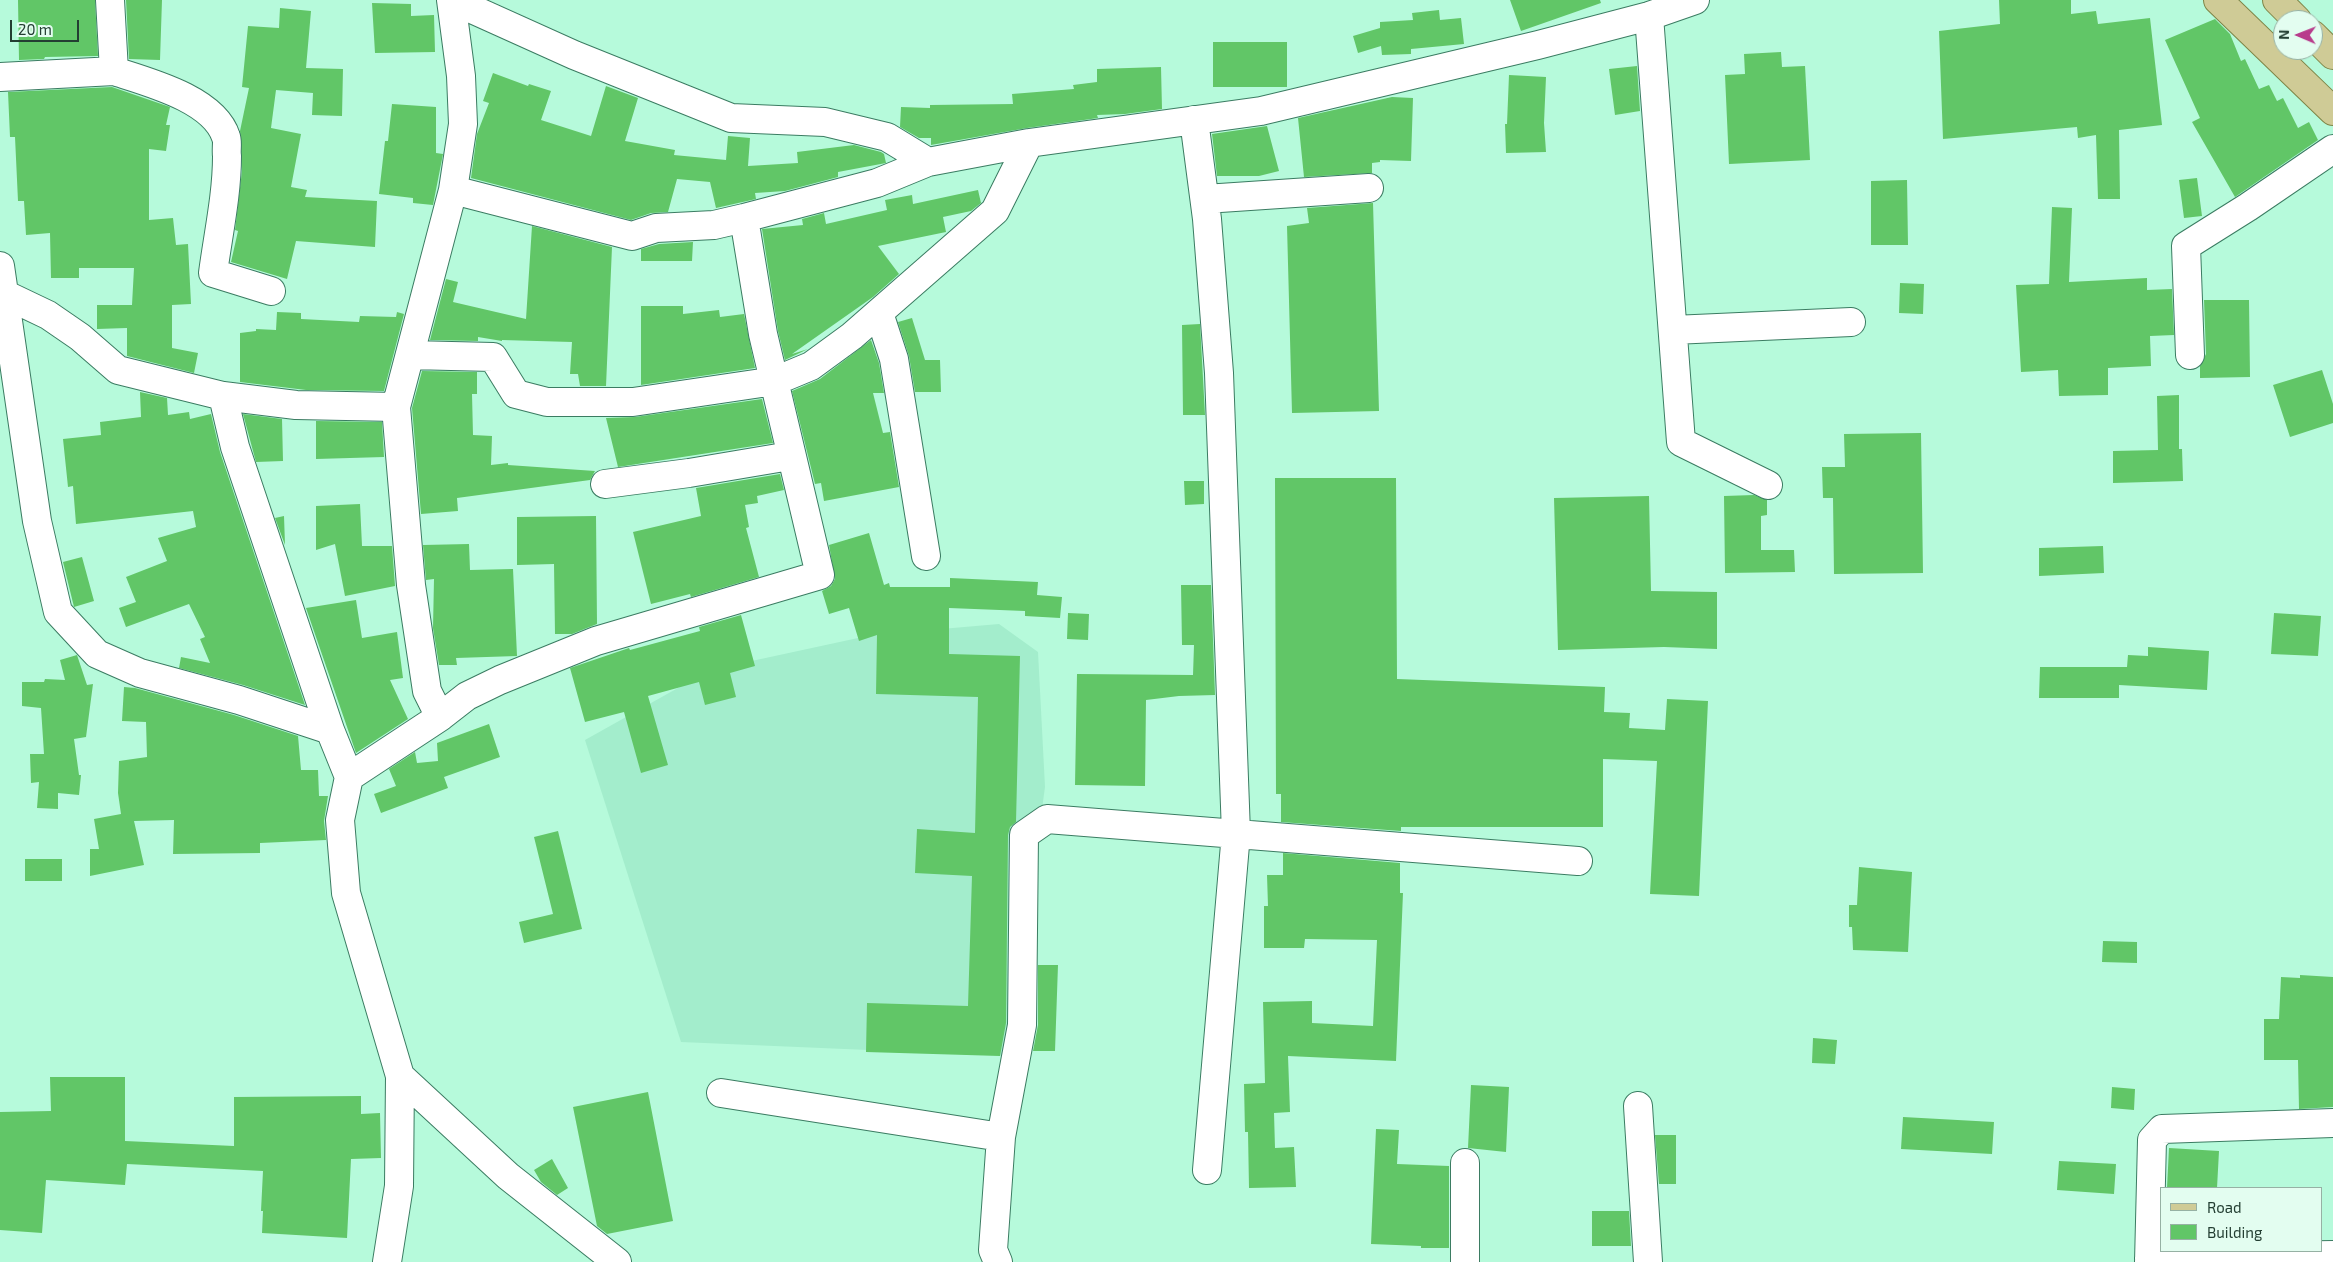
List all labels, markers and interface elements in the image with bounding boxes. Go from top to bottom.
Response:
scale bar [12,10,81,42]
north arrow [2273,10,2323,60]
text: 20 m [18,20,52,38]
text: N [2275,30,2292,40]
legend [2160,1187,2323,1252]
text: Road [2207,1198,2242,1216]
text: Building [2207,1223,2262,1241]

